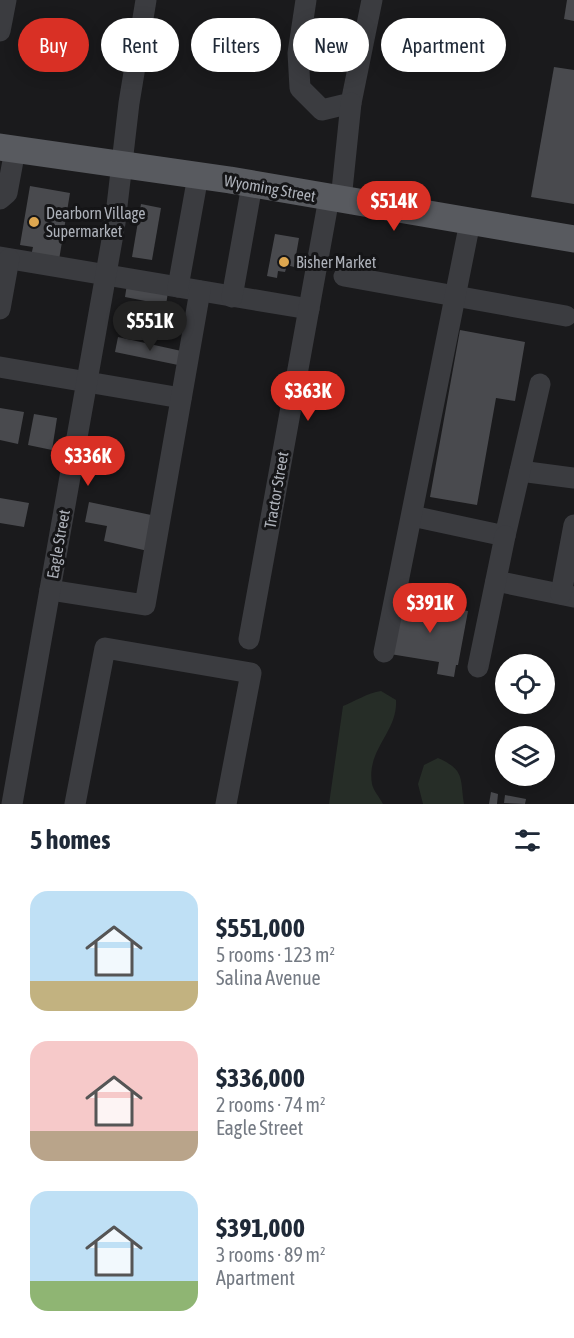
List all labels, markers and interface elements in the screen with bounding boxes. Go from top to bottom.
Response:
chip: Buy [18,18,89,72]
chip: Rent [101,18,179,72]
chip: Filters [191,18,281,72]
chip: New [293,18,369,72]
chip: Apartment [381,18,506,72]
street label: Wyoming Street [223,171,318,206]
pin: $514K [352,181,436,232]
text: $514K [371,189,417,212]
place label: Dearborn Village Supermarket [46,204,145,241]
marker: Dearborn Village Supermarket [27,215,41,229]
place label: Bisher Market [296,253,377,271]
marker: Bisher Market [277,255,291,269]
pin: $551K [108,301,192,352]
text: $551K [127,309,173,332]
pin: $363K [266,371,350,422]
text: $363K [285,379,331,402]
pin: $336K [46,436,130,487]
text: $336K [65,444,111,467]
street label: Tractor Street [260,450,292,530]
street label: Eagle Street [43,508,74,580]
pin: $391K [388,583,472,634]
text: $391K [407,591,453,614]
map controls [495,654,555,786]
button: locate [495,654,555,714]
button: layers [495,726,555,786]
icon: filters [511,824,544,857]
text: 5 homes [30,825,110,855]
text: $551,000 [216,913,305,943]
icon: home [78,915,150,987]
text: 5 rooms · 123 m² [216,943,335,966]
text: Salina Avenue [216,966,321,989]
text: $336,000 [216,1063,305,1093]
icon: home [78,1065,150,1137]
text: 2 rooms · 74 m² [216,1093,326,1116]
text: Eagle Street [216,1116,303,1139]
text: $391,000 [216,1213,305,1243]
icon: home [78,1215,150,1287]
text: 3 rooms · 89 m² [216,1243,326,1266]
text: Apartment [216,1266,295,1289]

